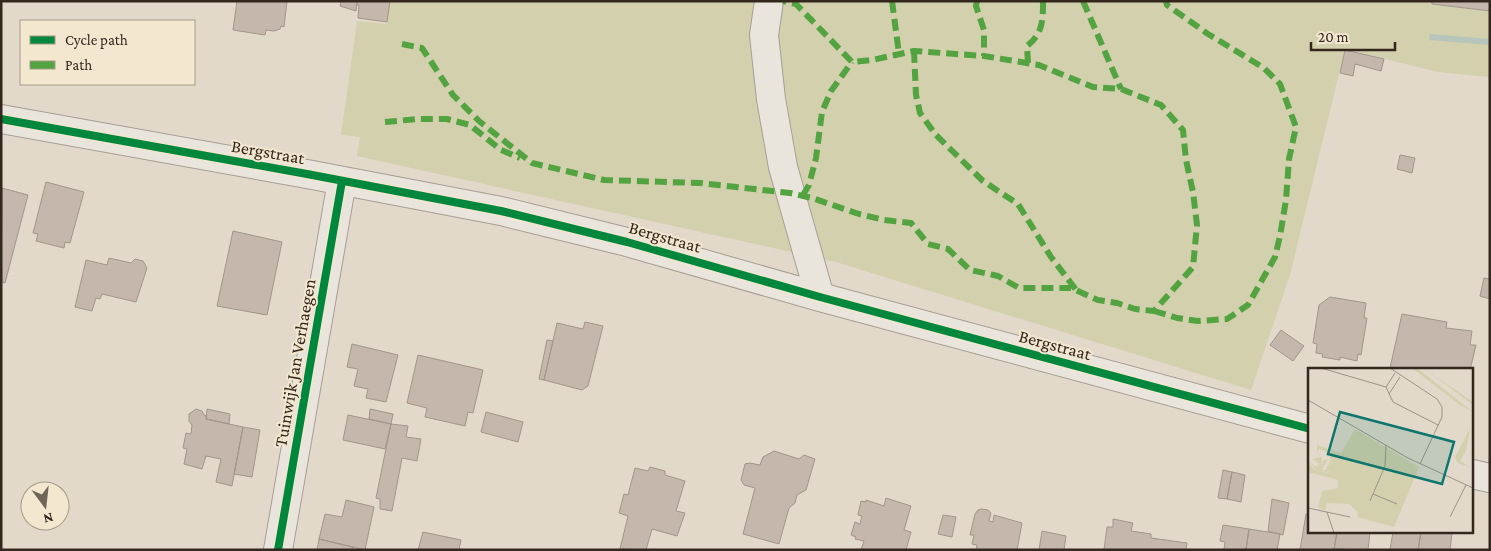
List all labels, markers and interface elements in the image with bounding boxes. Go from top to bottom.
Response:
legend [20,20,195,85]
scale bar [1311,20,1395,52]
text: 20 m [1318,29,1349,45]
text: Cycle path [65,32,128,49]
text: Path [65,57,92,73]
street label: Bergstraat [230,136,307,168]
street label: Bergstraat [627,217,704,257]
street label: Tuinwijk Jan Verhaegen [270,277,321,449]
street label: Bergstraat [1017,326,1094,365]
inset map [1308,368,1474,534]
north arrow [20,481,70,531]
text: N [41,510,55,528]

